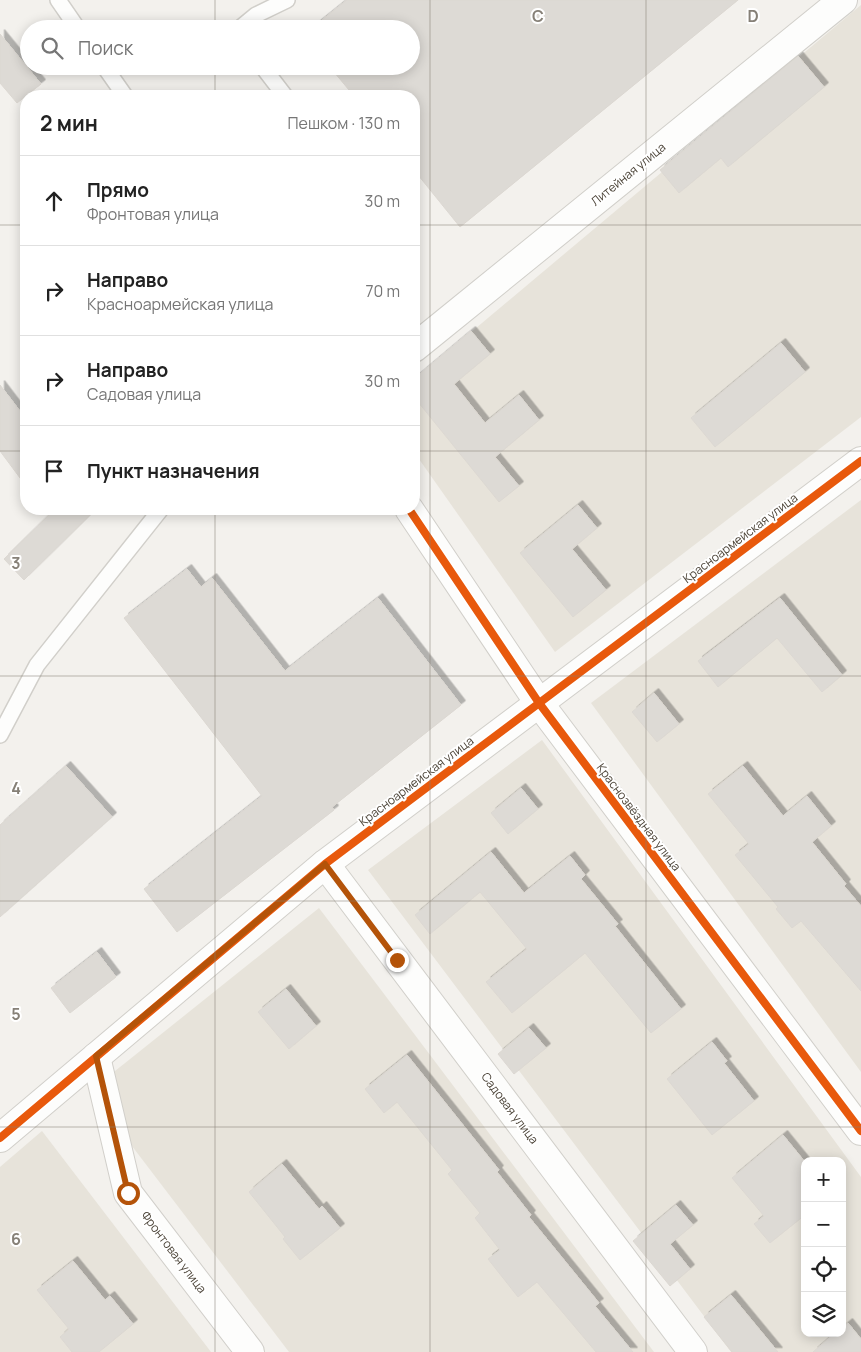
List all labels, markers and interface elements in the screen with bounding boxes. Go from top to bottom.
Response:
text: C [532,5,544,27]
text: D [747,5,759,27]
search box [20,20,420,75]
icon: search [38,34,66,62]
text: Поиск [78,35,133,61]
text: 2 мин [40,109,98,137]
text: Пешком · 130 m [288,112,400,134]
street label: Литейная улица [587,138,669,210]
text: Прямо [87,177,149,203]
icon: ahead [40,187,68,215]
text: 30 m [365,190,400,212]
text: Фронтовая улица [87,203,219,225]
text: Направо [87,267,168,293]
icon: right [40,277,68,305]
text: 70 m [365,280,400,302]
text: Красноармейская улица [87,293,273,315]
text: Направо [87,357,168,383]
icon: right [40,367,68,395]
text: 30 m [365,370,400,392]
text: Садовая улица [87,383,201,405]
icon: arrive [40,457,68,485]
text: Пункт назначения [87,458,260,484]
street label: Красноармейская улица [679,489,801,587]
text: 3 [11,552,21,574]
street label: Красноармейская улица [355,732,477,830]
street label: Краснозвёздная улица [593,760,685,874]
text: 4 [11,777,21,799]
route end [386,949,409,972]
text: 5 [11,1003,21,1025]
street label: Садовая улица [477,1069,543,1147]
map controls [801,1157,846,1337]
button: + [801,1157,846,1202]
route start [117,1182,140,1205]
button: − [801,1202,846,1247]
street label: Фронтовая улица [137,1207,211,1297]
text: 6 [11,1228,21,1250]
button: locate [801,1247,846,1292]
button: layers [801,1292,846,1337]

